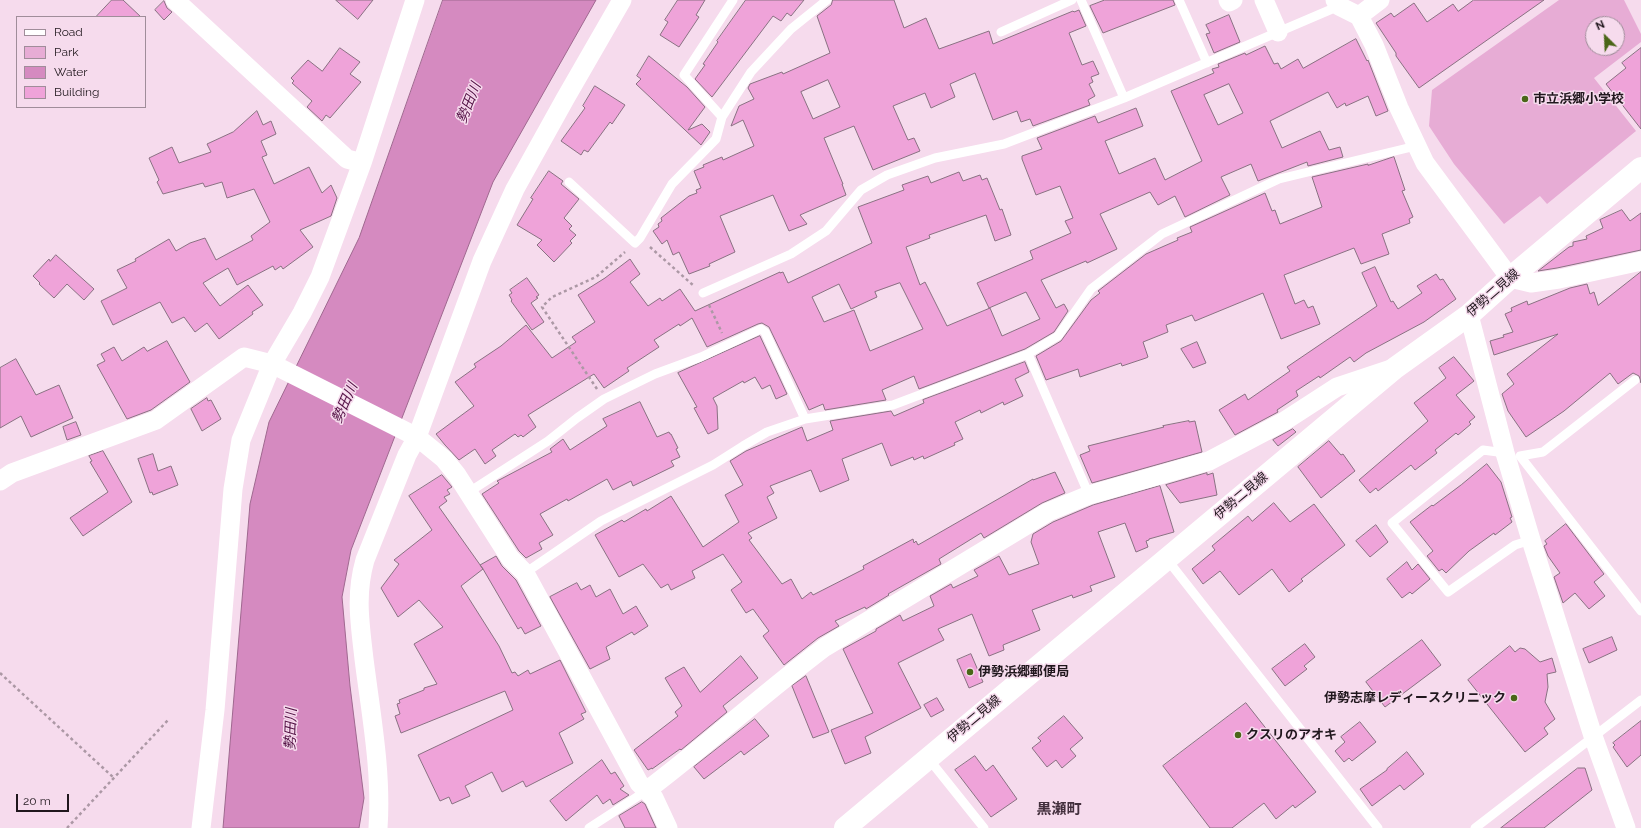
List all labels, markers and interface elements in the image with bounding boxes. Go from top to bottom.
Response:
legend [16,16,146,108]
north arrow [1585,16,1625,56]
text: N [1594,18,1607,33]
text: Road [54,25,83,39]
text: Park [54,45,79,59]
text: Water [54,65,88,79]
water label: 勢田川 [453,80,485,126]
text: Building [54,85,100,99]
place label: 市立浜郷小学校 [1533,91,1624,107]
marker: 市立浜郷小学校 [1520,94,1530,104]
street label: 伊勢二見線 [1463,266,1523,320]
water label: 勢田川 [329,380,361,426]
street label: 伊勢二見線 [1211,469,1271,523]
place label: 伊勢浜郷郵便局 [978,664,1069,680]
marker: 伊勢浜郷郵便局 [965,667,975,677]
place label: 伊勢志摩レディースクリニック [1324,690,1506,706]
street label: 伊勢二見線 [944,692,1004,746]
marker: 伊勢志摩レディースクリニック [1509,693,1519,703]
water label: 勢田川 [282,708,300,750]
place label: クスリのアオキ [1246,727,1337,743]
marker: クスリのアオキ [1233,730,1243,740]
scale bar [18,786,71,812]
text: 20 m [23,794,51,808]
district label: 黒瀬町 [1037,800,1081,818]

